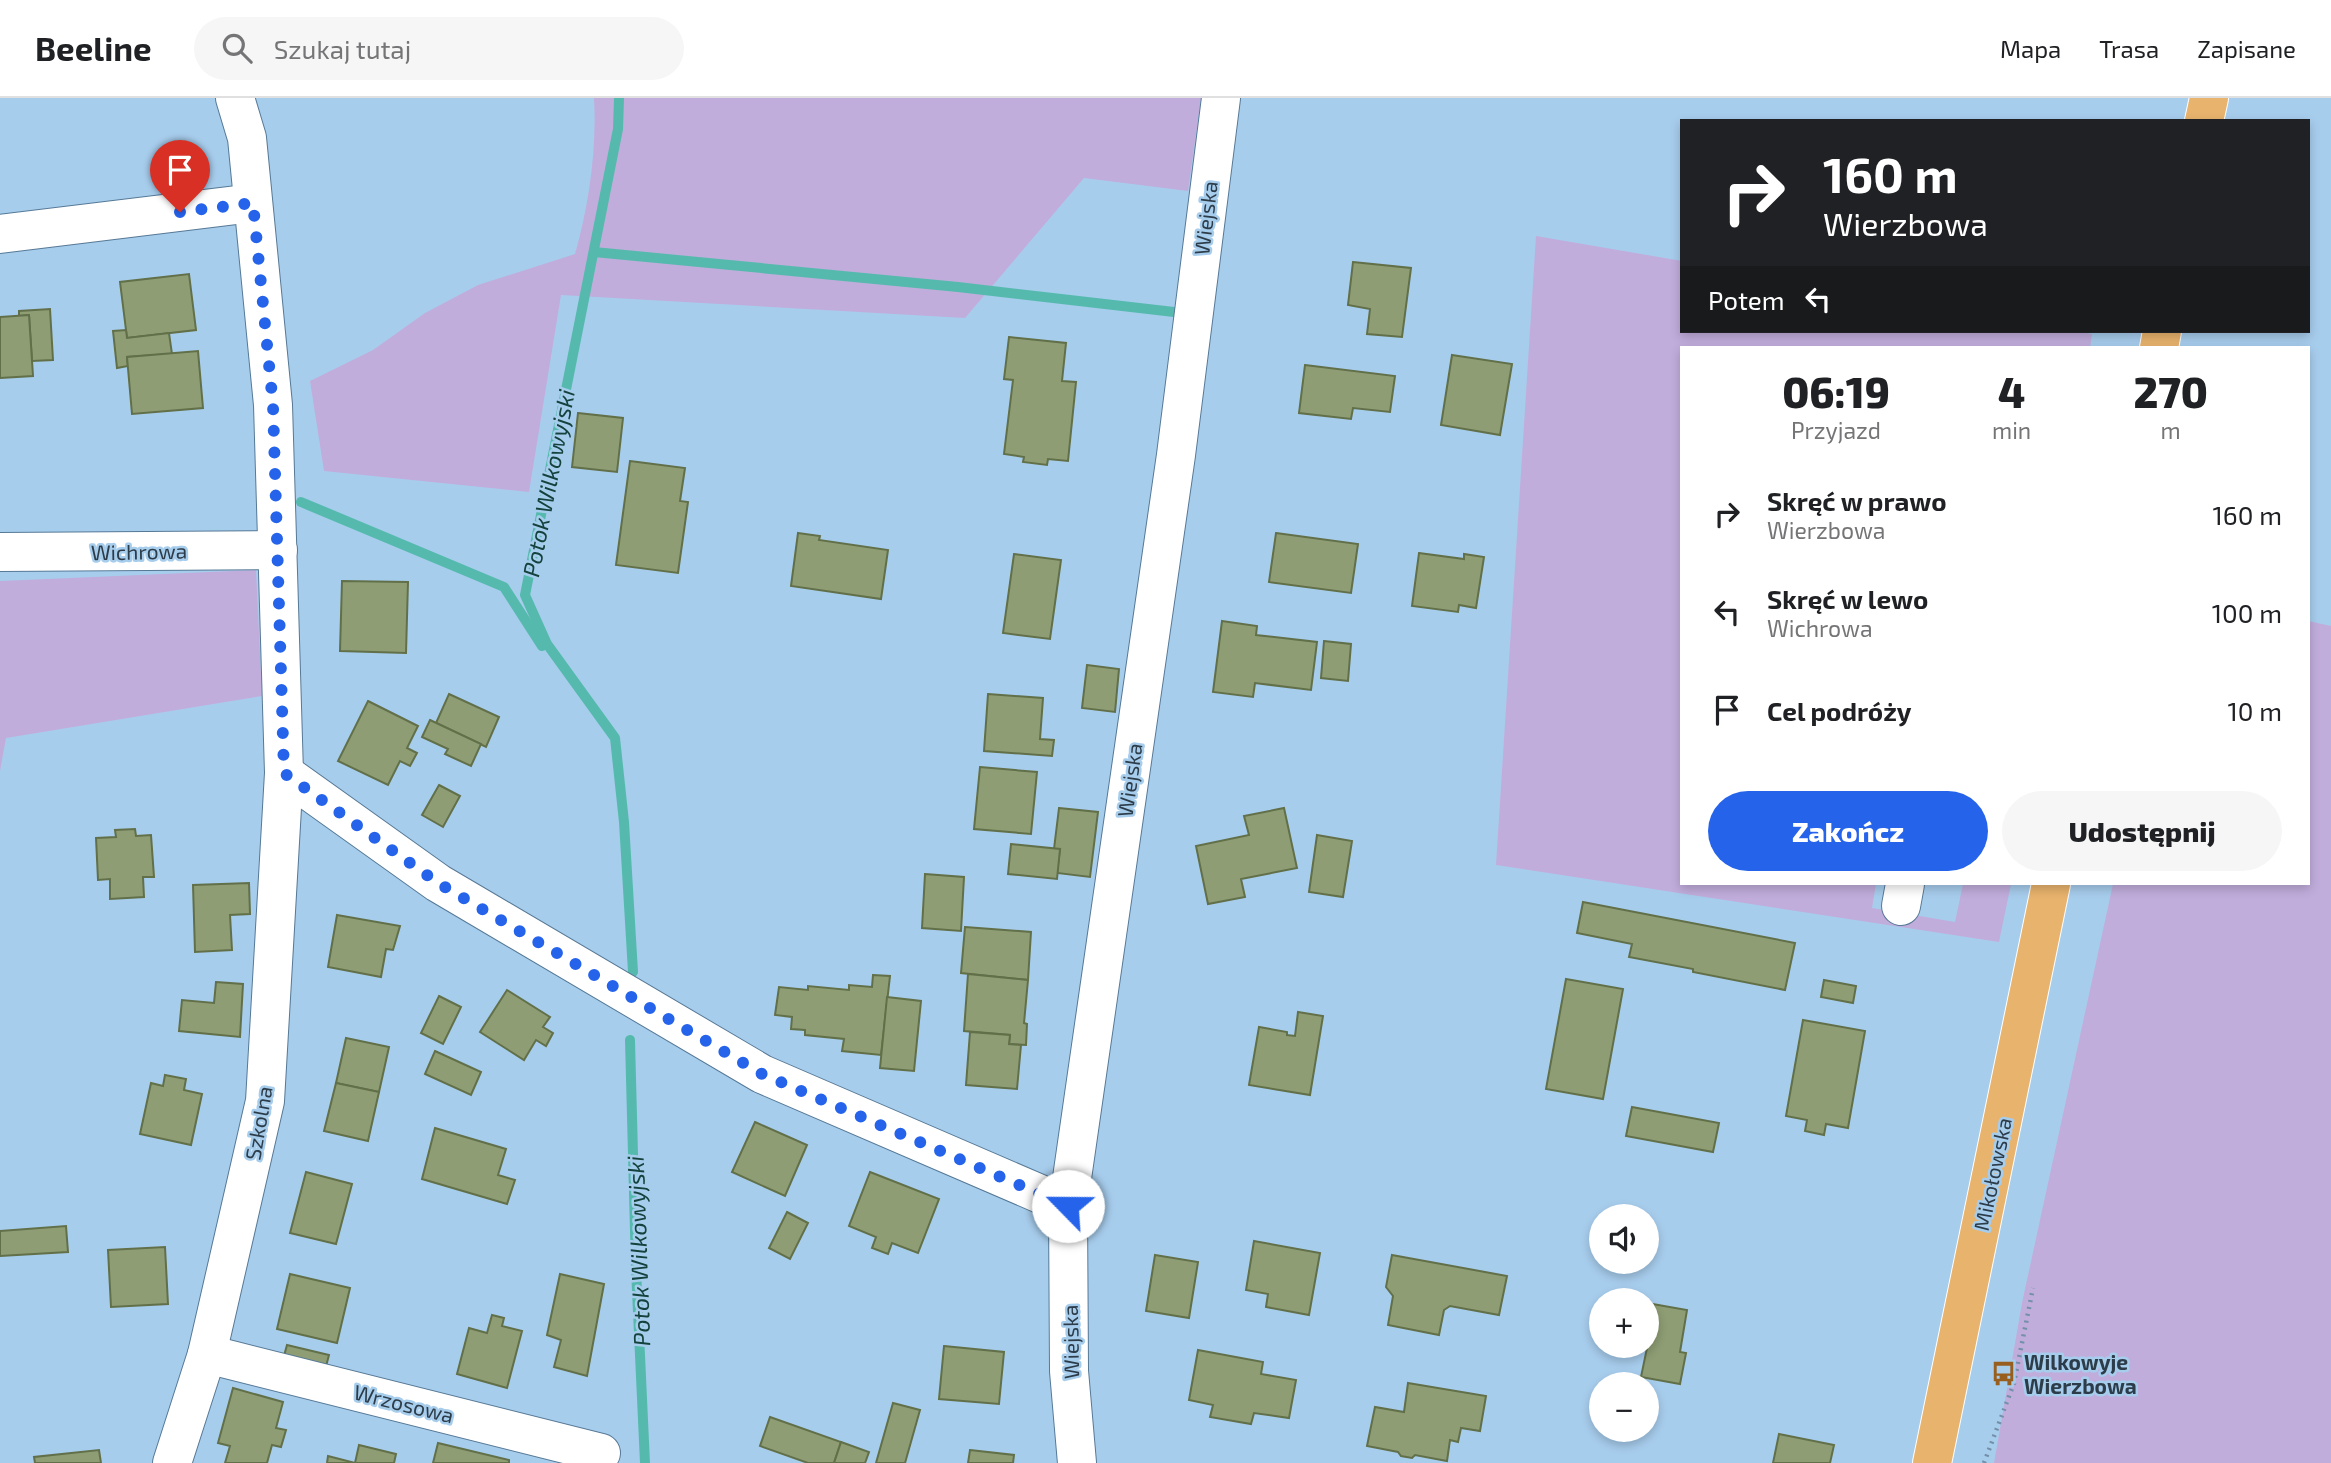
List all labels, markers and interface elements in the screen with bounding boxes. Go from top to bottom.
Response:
search box [194,17,684,80]
text: Beeline [35,28,152,68]
icon: search [218,29,256,67]
text: Szukaj tutaj [274,33,411,64]
text: Mapa [2000,34,2061,63]
text: Trasa [2099,34,2159,63]
text: Zapisane [2197,34,2296,63]
pin [150,140,210,212]
text: 160 m [1823,144,1958,203]
icon: right [1708,147,1799,238]
icon: arrive [161,151,199,189]
street label: Wiejska [1188,179,1223,257]
text: Wierzbowa [1823,204,1988,242]
icon: left [1799,280,1837,318]
text: Potem [1708,284,1785,315]
text: 06:19 [1782,366,1890,416]
text: 4 [1998,366,2025,416]
text: 270 [2133,366,2208,416]
water label: Potok Wilkowyjski [516,387,580,579]
text: Przyjazd [1791,416,1881,444]
text: min [1992,416,2031,444]
text: m [2161,416,2181,444]
text: Skręć w prawo [1767,485,1947,516]
icon: right [1708,495,1746,533]
text: 160 m [2213,499,2282,530]
text: Wierzbowa [1767,516,1885,544]
street label: Wichrowa [91,538,187,564]
text: Skręć w lewo [1767,583,1928,614]
icon: left [1708,593,1746,631]
text: 100 m [2212,597,2282,628]
text: Wichrowa [1767,614,1873,642]
icon: arrive [1708,691,1746,729]
text: Cel podróży [1767,695,1912,726]
text: 10 m [2227,695,2282,726]
street label: Wiejska [1111,741,1148,819]
button: Zakończ [1708,791,1988,871]
button: Udostępnij [2002,791,2282,871]
street label: Szkolna [239,1084,277,1162]
street label: Mikołowska [1968,1115,2016,1233]
water label: Potok Wilkowyjski [621,1155,655,1347]
position arrow [1031,1169,1105,1243]
map controls [1589,1204,1659,1442]
button: sound [1589,1204,1659,1274]
button: + [1589,1288,1659,1358]
street label: Wiejska [1057,1305,1084,1379]
place label: Wilkowyje Wierzbowa [2024,1349,2137,1398]
bus stop icon: Wilkowyje Wierzbowa [1990,1359,2018,1387]
button: − [1589,1372,1659,1442]
street label: Wrzosowa [351,1379,457,1427]

